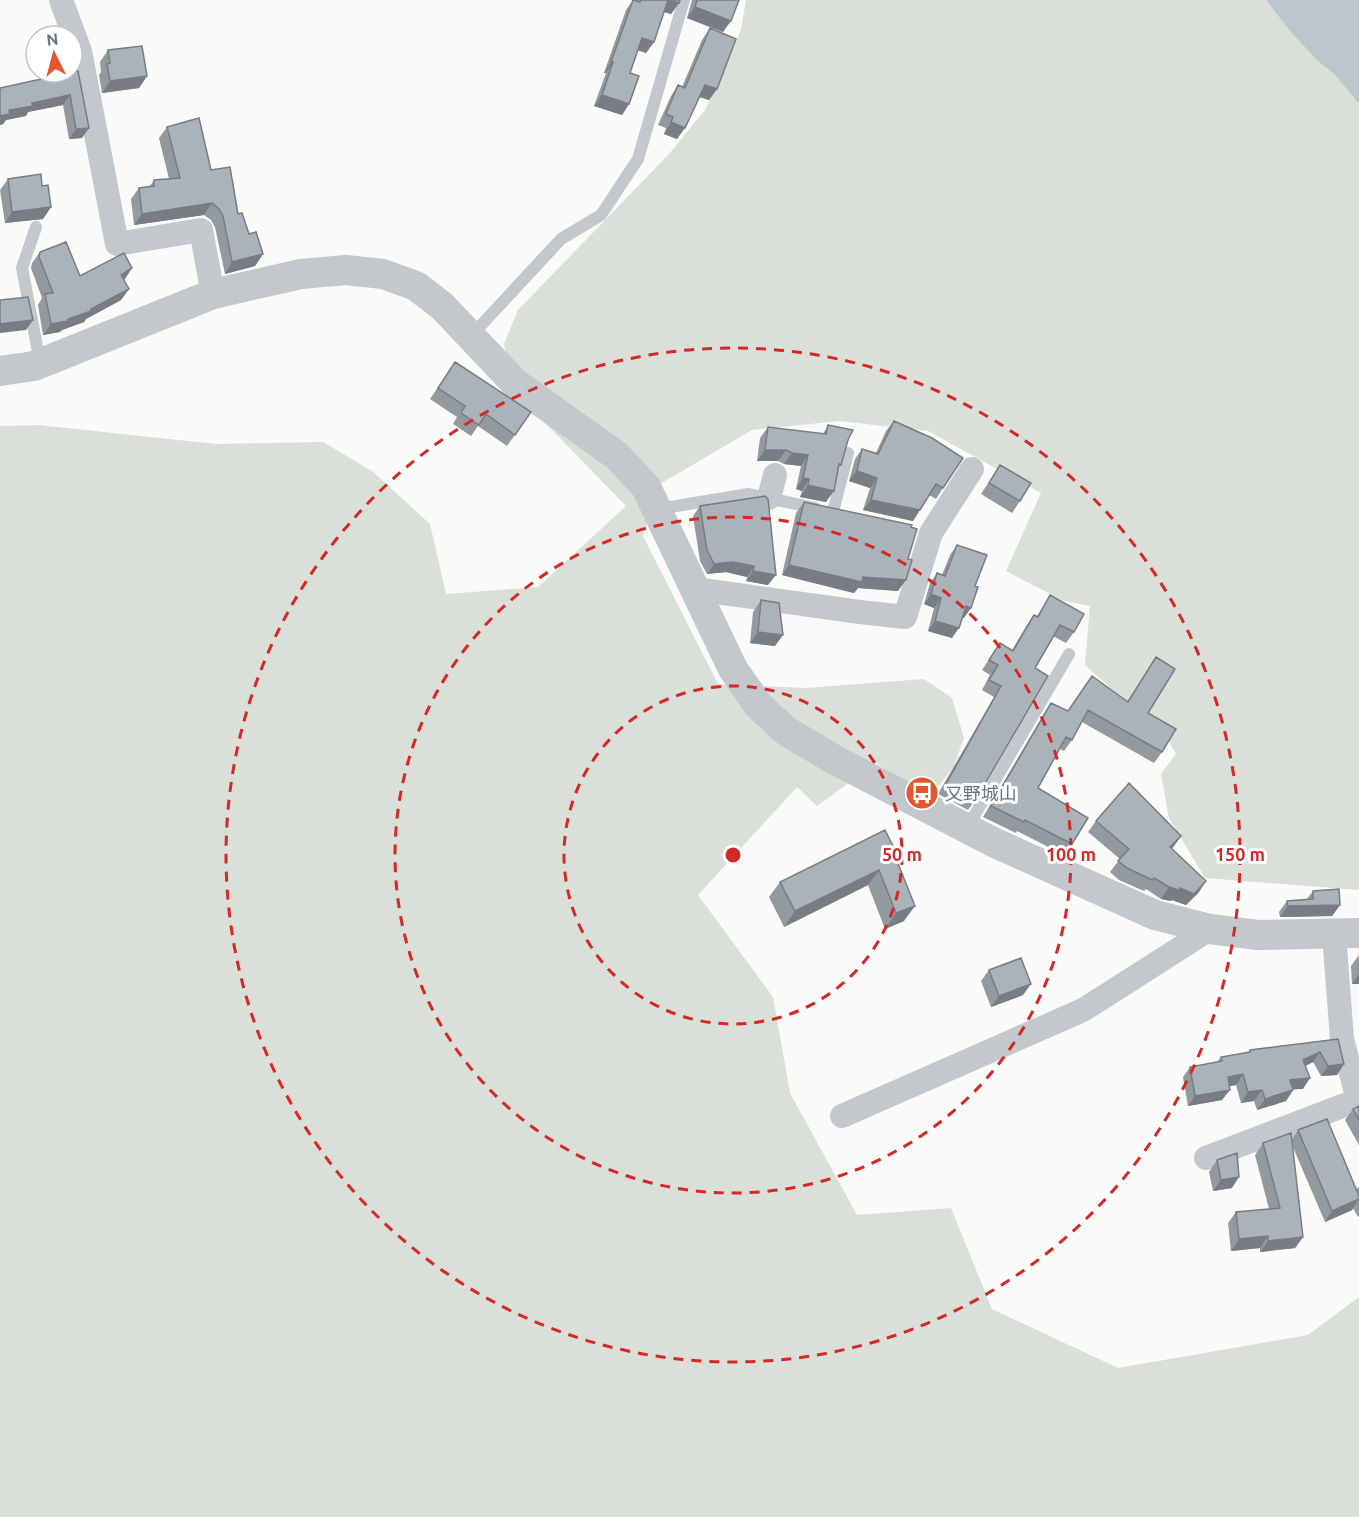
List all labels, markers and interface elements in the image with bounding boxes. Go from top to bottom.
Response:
north arrow [24,24,84,84]
text: N [46,30,59,49]
bus stop icon: 又野城山 [904,775,940,811]
place label: 又野城山 [945,783,1017,803]
text: 50 m [882,844,922,864]
text: 100 m [1046,844,1096,864]
text: 150 m [1215,844,1265,864]
centre of rings [723,845,743,865]

